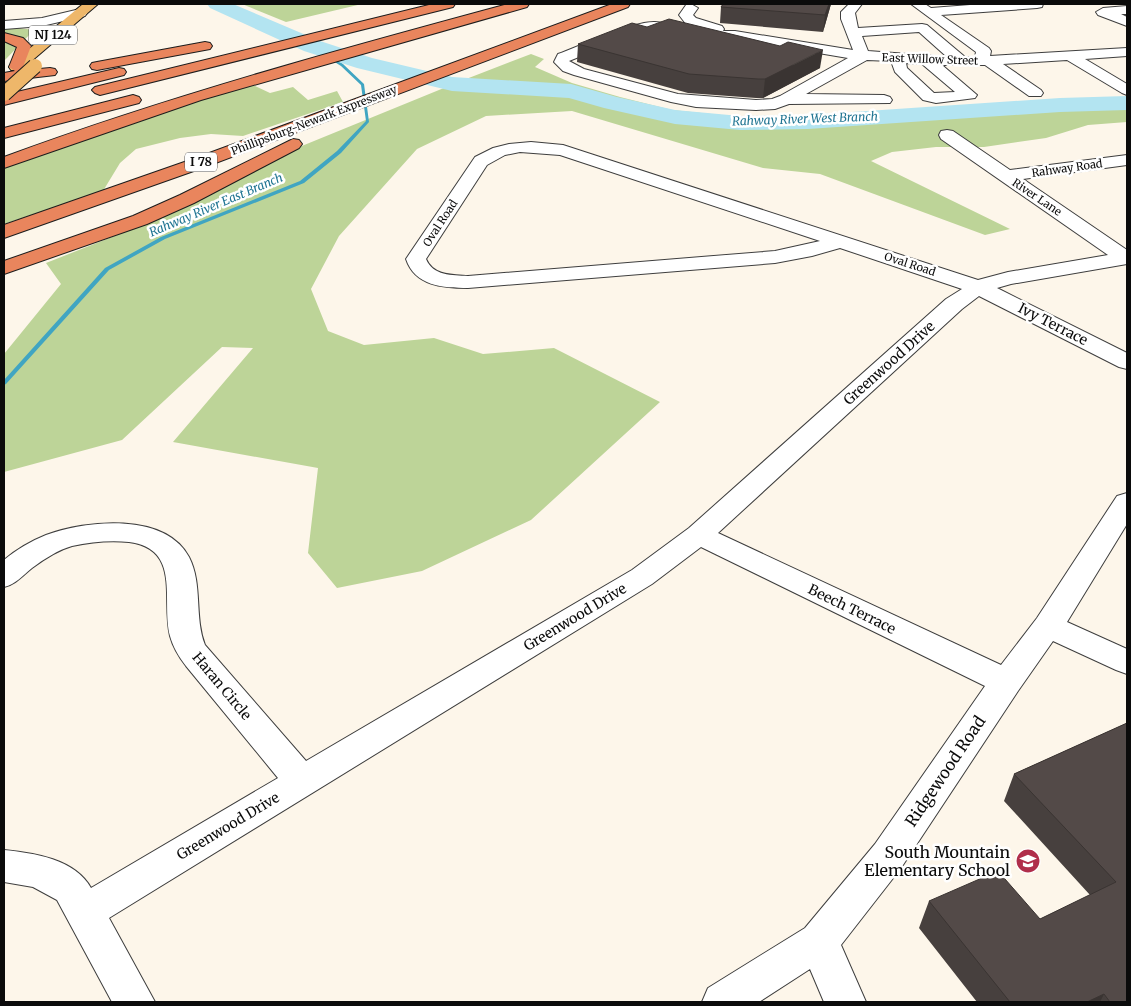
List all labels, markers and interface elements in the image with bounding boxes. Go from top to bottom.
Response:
road number: NJ 124 [29,26,77,44]
street label: East Willow Street [881,50,979,68]
street label: Phillipsburg-Newark Expressway [229,82,399,158]
water label: Rahway River West Branch [732,108,878,129]
road number: I 78 [185,152,217,172]
street label: Rahway Road [1031,156,1104,180]
water label: Rahway River East Branch [147,170,285,240]
street label: River Lane [1010,175,1065,219]
street label: Oval Road [420,197,461,249]
street label: Oval Road [883,249,938,279]
street label: Ivy Terrace [1015,299,1091,349]
street label: Greenwood Drive [840,317,938,409]
street label: Greenwood Drive [520,579,630,655]
street label: Beech Terrace [805,580,899,638]
street label: Haran Circle [188,648,256,724]
street label: Ridgewood Road [901,712,990,830]
street label: Greenwood Drive [173,788,283,864]
place label: South Mountain Elementary School [864,842,1010,880]
school or university icon: South Mountain Elementary School [1015,848,1041,874]

